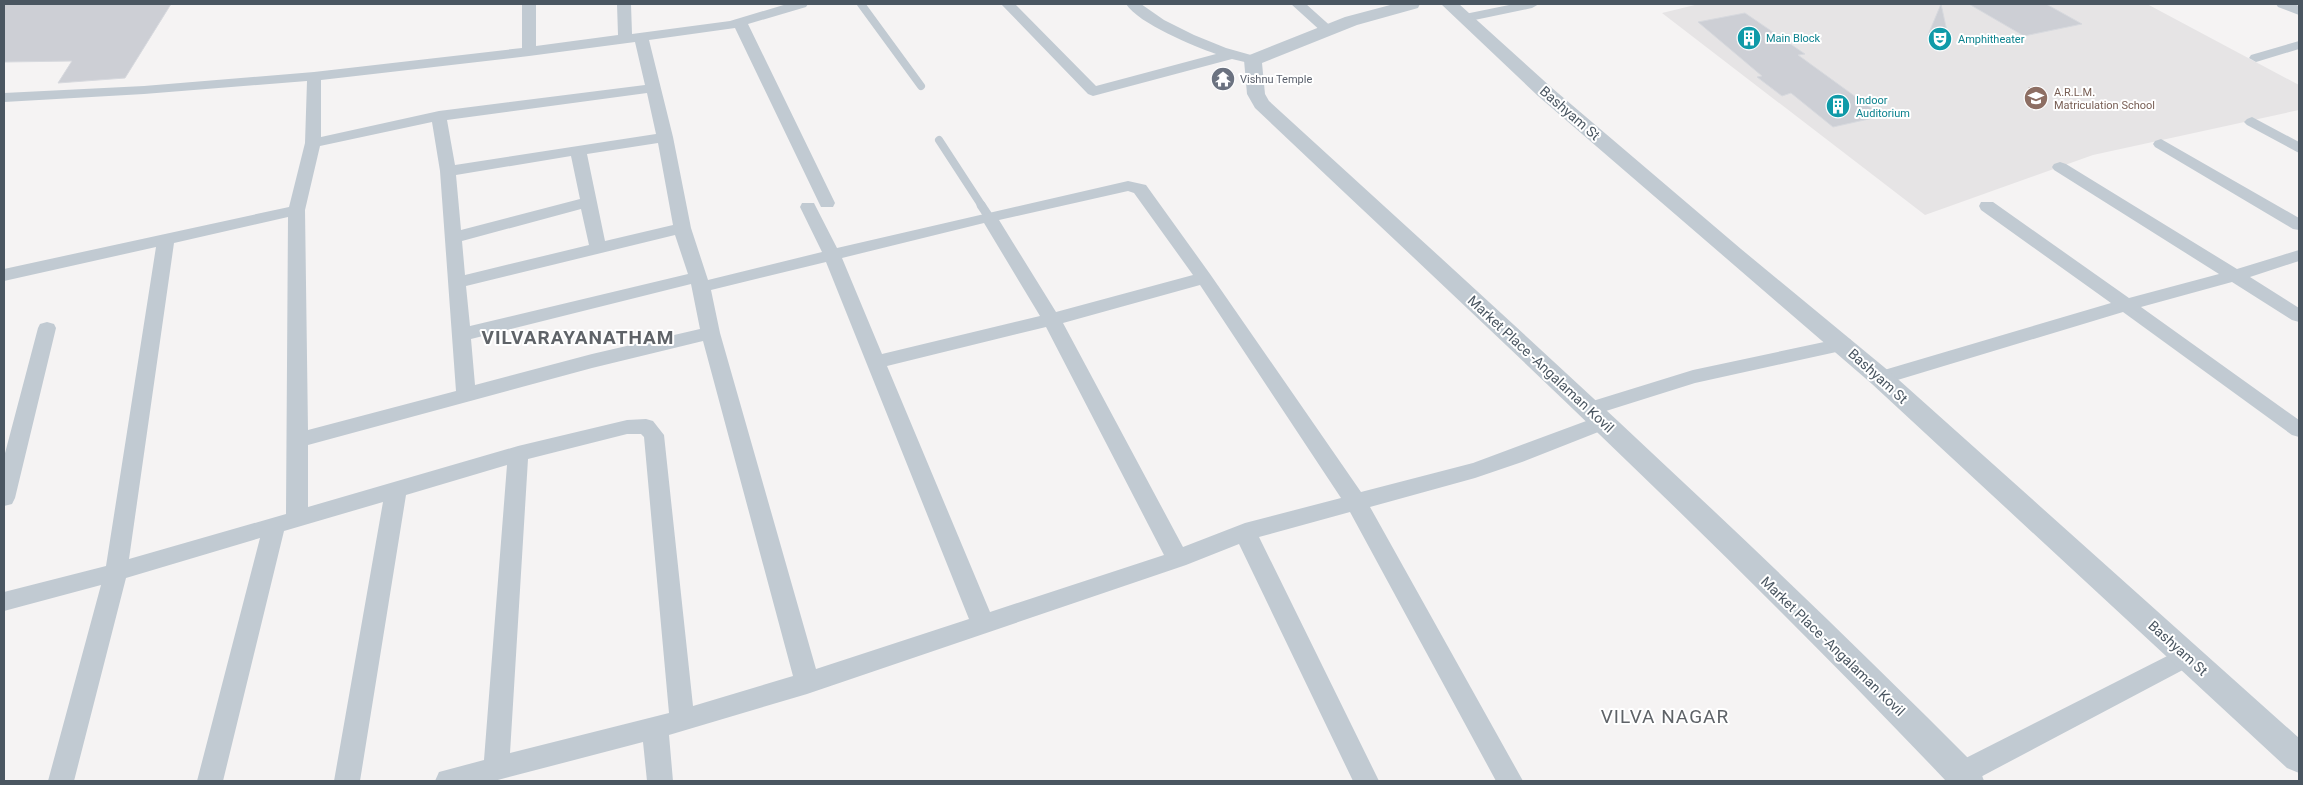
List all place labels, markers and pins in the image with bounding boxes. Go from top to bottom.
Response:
building icon: Main Block [1736,25,1762,51]
theatre icon: Amphitheater [1927,26,1953,52]
place label: Main Block [1766,32,1821,45]
place label: Amphitheater [1958,33,2025,46]
temple icon: Vishnu Temple [1210,66,1236,92]
place label: Vishnu Temple [1240,73,1312,86]
school or university icon: A.R.L.M. Matriculation School [2023,85,2049,111]
place label: A.R.L.M. Matriculation School [2054,86,2155,112]
building icon: Indoor Auditorium [1825,93,1851,119]
place label: Indoor Auditorium [1856,94,1910,120]

